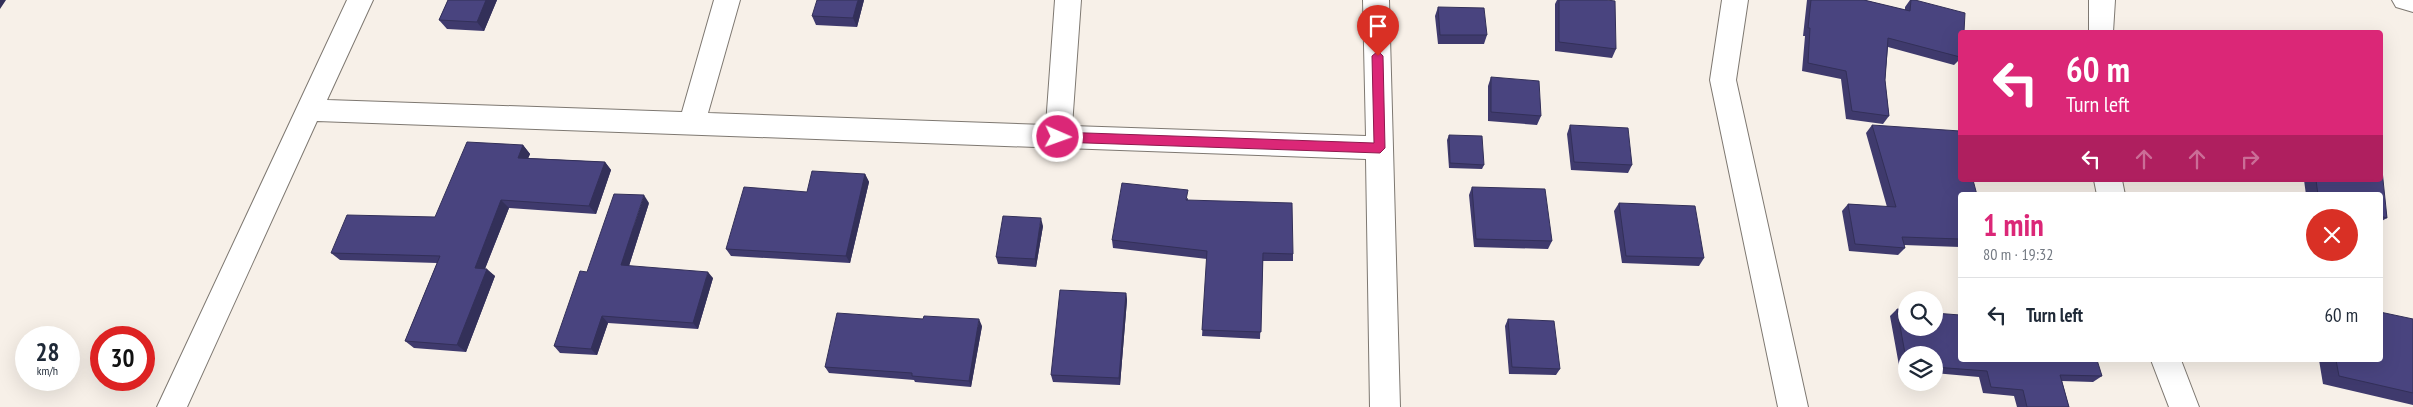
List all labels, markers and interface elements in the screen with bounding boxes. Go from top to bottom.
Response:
pin [1357,5,1399,56]
icon: arrive [1364,12,1392,40]
text: 60 m [2066,46,2130,92]
icon: left [1983,50,2048,115]
text: Turn left [2066,90,2130,118]
position arrow [1031,110,1083,162]
icon: left [2077,145,2105,173]
icon: ahead [2130,145,2158,173]
icon: ahead [2183,145,2211,173]
icon: right [2236,145,2264,173]
text: 1 min [1983,205,2044,244]
button: close [2306,209,2358,261]
text: 80 m · 19:32 [1983,244,2054,264]
map controls [1898,291,1943,391]
button: search [1898,291,1943,336]
icon: left [1983,301,2011,329]
text: Turn left [2026,303,2083,327]
text: 60 m [2325,303,2358,327]
speed limit sign: 30 [90,326,155,391]
text: 28 [36,336,59,368]
button: layers [1898,346,1943,391]
text: km/h [37,363,58,378]

